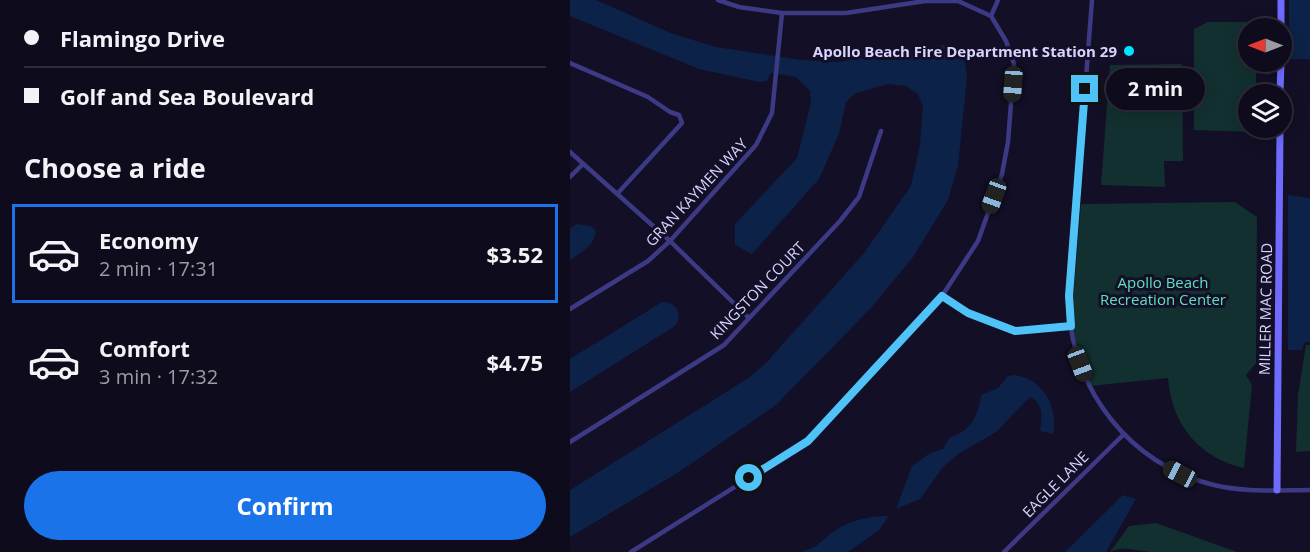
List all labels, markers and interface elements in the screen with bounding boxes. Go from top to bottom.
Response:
north arrow [1238,18,1292,72]
map controls [1238,18,1292,138]
text: Flamingo Drive [60,23,225,53]
place label: Apollo Beach Fire Department Station 29 [813,41,1117,61]
marker: Apollo Beach Fire Department Station 29 [1122,44,1136,58]
car [1003,65,1023,103]
callout: 2 min [1106,68,1205,110]
route end [1071,75,1098,102]
text: 2 min [1128,75,1183,102]
text: Golf and Sea Boulevard [60,81,314,111]
button: layers [1238,84,1292,138]
street label: GRAN KAYMEN WAY [641,133,752,250]
text: Choose a ride [24,149,206,186]
car [979,176,1009,216]
text: Economy [99,225,198,255]
icon: car [27,227,81,281]
street label: KINGSTON COURT [705,236,809,343]
text: $3.52 [486,239,543,269]
street label: MILLER MAC ROAD [1254,243,1276,375]
text: 2 min · 17:31 [99,255,218,282]
park label: Apollo Beach Recreation Center [1100,272,1226,309]
text: Comfort [99,333,190,363]
icon: car [27,335,81,389]
car [1065,344,1095,384]
text: $4.75 [486,347,543,377]
text: 3 min · 17:32 [99,363,218,390]
street label: EAGLE LANE [1018,447,1092,521]
car [1160,458,1200,490]
route start [735,464,762,491]
button: Confirm [24,471,546,540]

